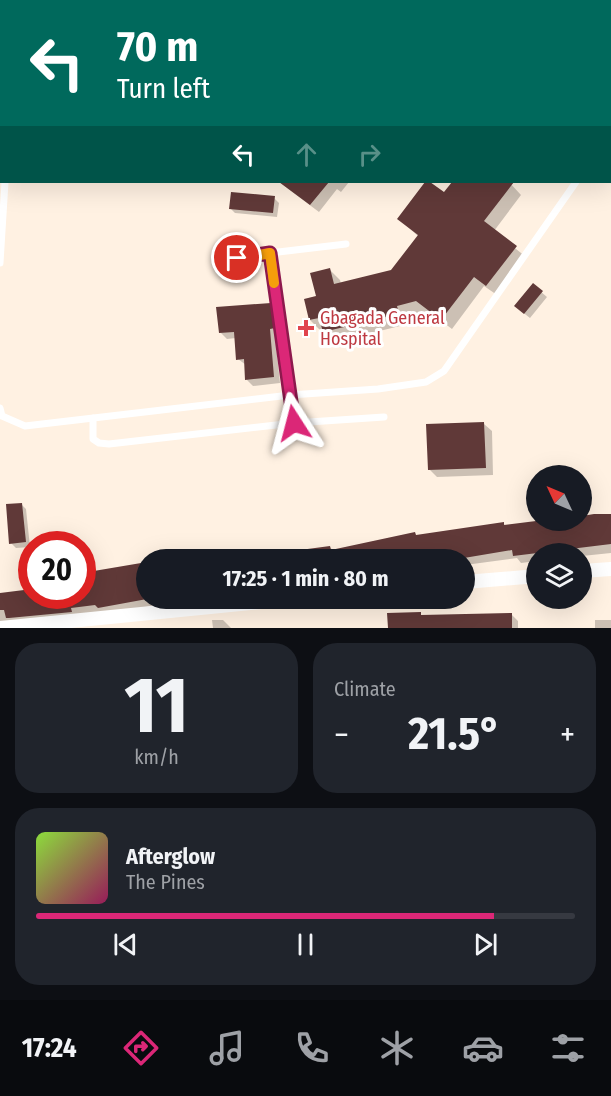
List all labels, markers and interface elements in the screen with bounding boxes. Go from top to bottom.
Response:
text: 70 m [117,22,198,72]
icon: left [18,24,96,102]
text: Turn left [117,73,210,105]
icon: left [227,138,260,171]
icon: ahead [290,138,323,171]
icon: right [353,138,386,171]
pin [211,232,262,283]
icon: arrive [220,241,253,274]
place label: Gbagada General Hospital [320,307,445,350]
marker: Gbagada General Hospital [297,319,315,337]
position arrow [262,391,326,455]
north arrow [526,465,592,531]
map controls [526,465,592,609]
speed limit sign: 20 [18,531,96,609]
button: layers [526,543,592,609]
text: 17:25 · 1 min · 80 m [223,565,388,592]
text: 11 [124,659,189,753]
text: Climate [334,677,396,701]
text: 21.5° [408,707,501,761]
text: − [334,715,349,755]
text: + [560,715,575,755]
text: km/h [134,745,179,769]
text: Afterglow [126,843,215,870]
text: The Pines [126,870,205,894]
icon: previous [109,928,142,961]
icon: pause [289,928,322,961]
icon: next [469,928,502,961]
icon: directions [120,1027,162,1069]
icon: music [206,1027,248,1069]
icon: phone [291,1027,333,1069]
icon: climate [376,1027,418,1069]
icon: car [462,1027,504,1069]
icon: filters [547,1027,589,1069]
text: 17:24 [22,1032,77,1064]

